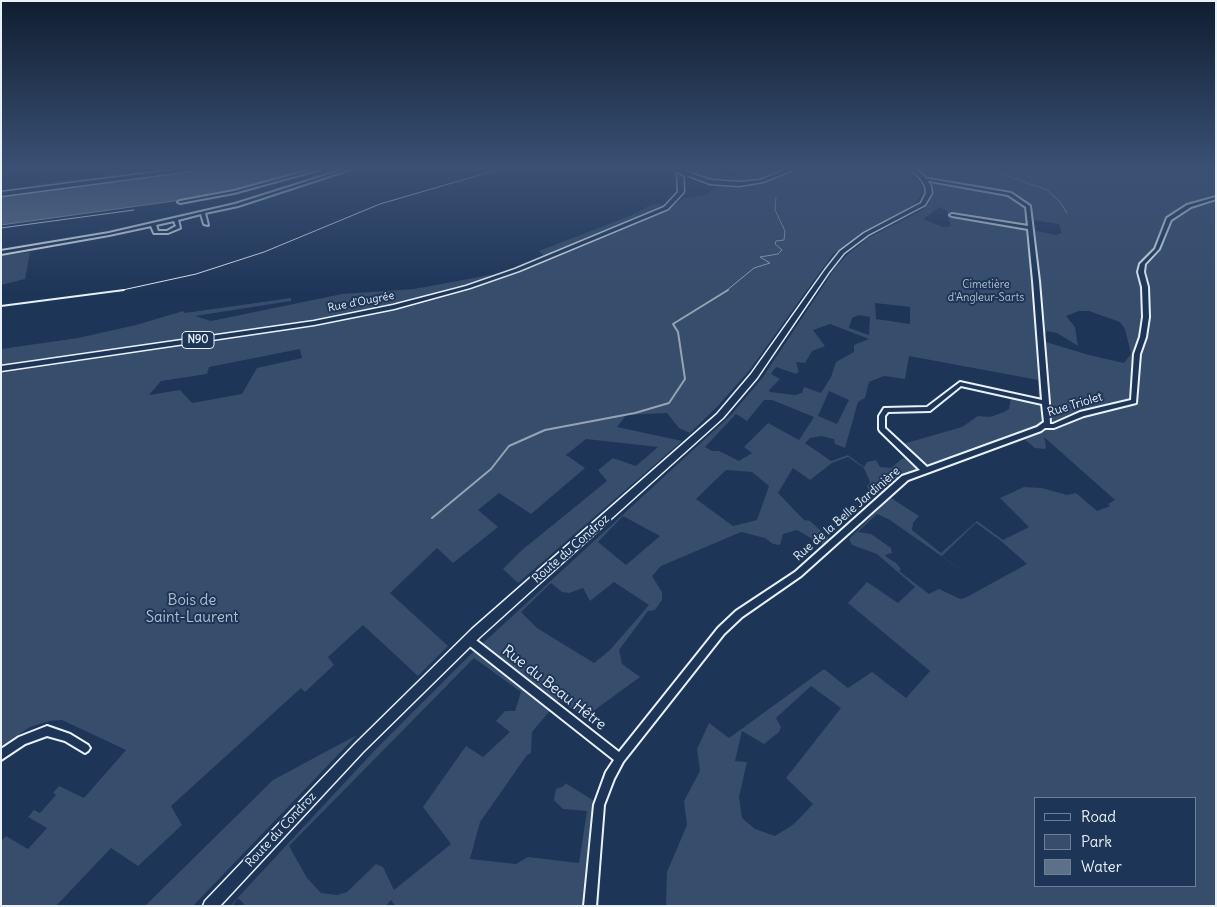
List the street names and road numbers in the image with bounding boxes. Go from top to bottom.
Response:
street label: Rue d'Ougrée [327,289,395,315]
road number: N90 [182,332,214,348]
street label: Rue Triolet [1046,390,1104,420]
street label: Rue de la Belle Jardinière [791,464,903,564]
street label: Route du Condroz [530,512,612,586]
street label: Rue du Beau Hêtre [498,642,610,734]
street label: Route du Condroz [243,790,319,870]

